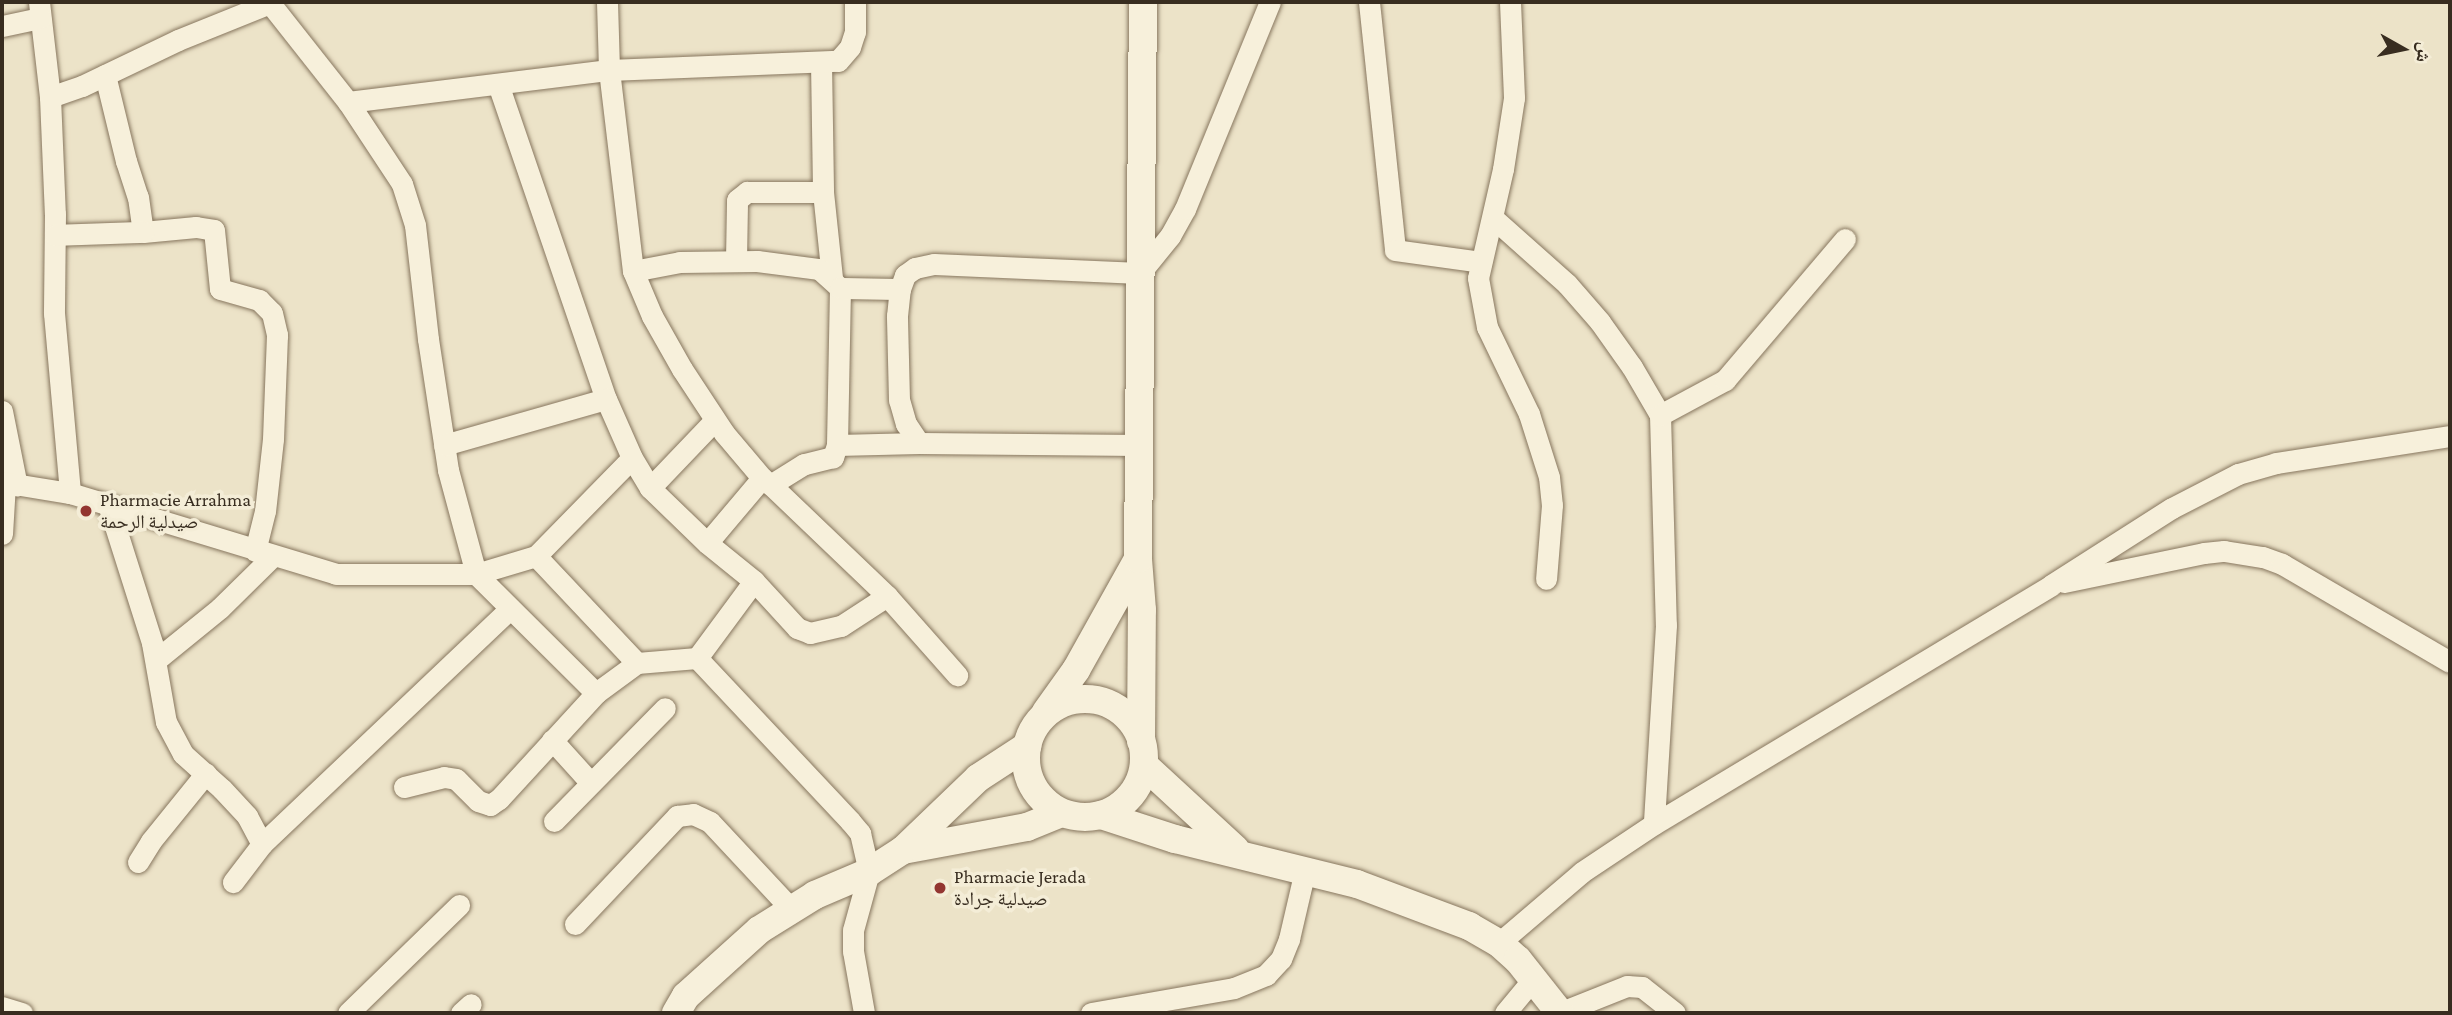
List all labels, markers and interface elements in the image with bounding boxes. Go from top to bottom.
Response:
north arrow [2368,14,2438,84]
text: ش [2412,41,2436,64]
place label: Pharmacie Arrahma صيدلية الرحمة [100,489,251,533]
marker: Pharmacie Arrahma صيدلية الرحمة [78,503,94,519]
place label: Pharmacie Jerada صيدلية جرادة [954,866,1086,910]
marker: Pharmacie Jerada صيدلية جرادة [932,880,948,896]

